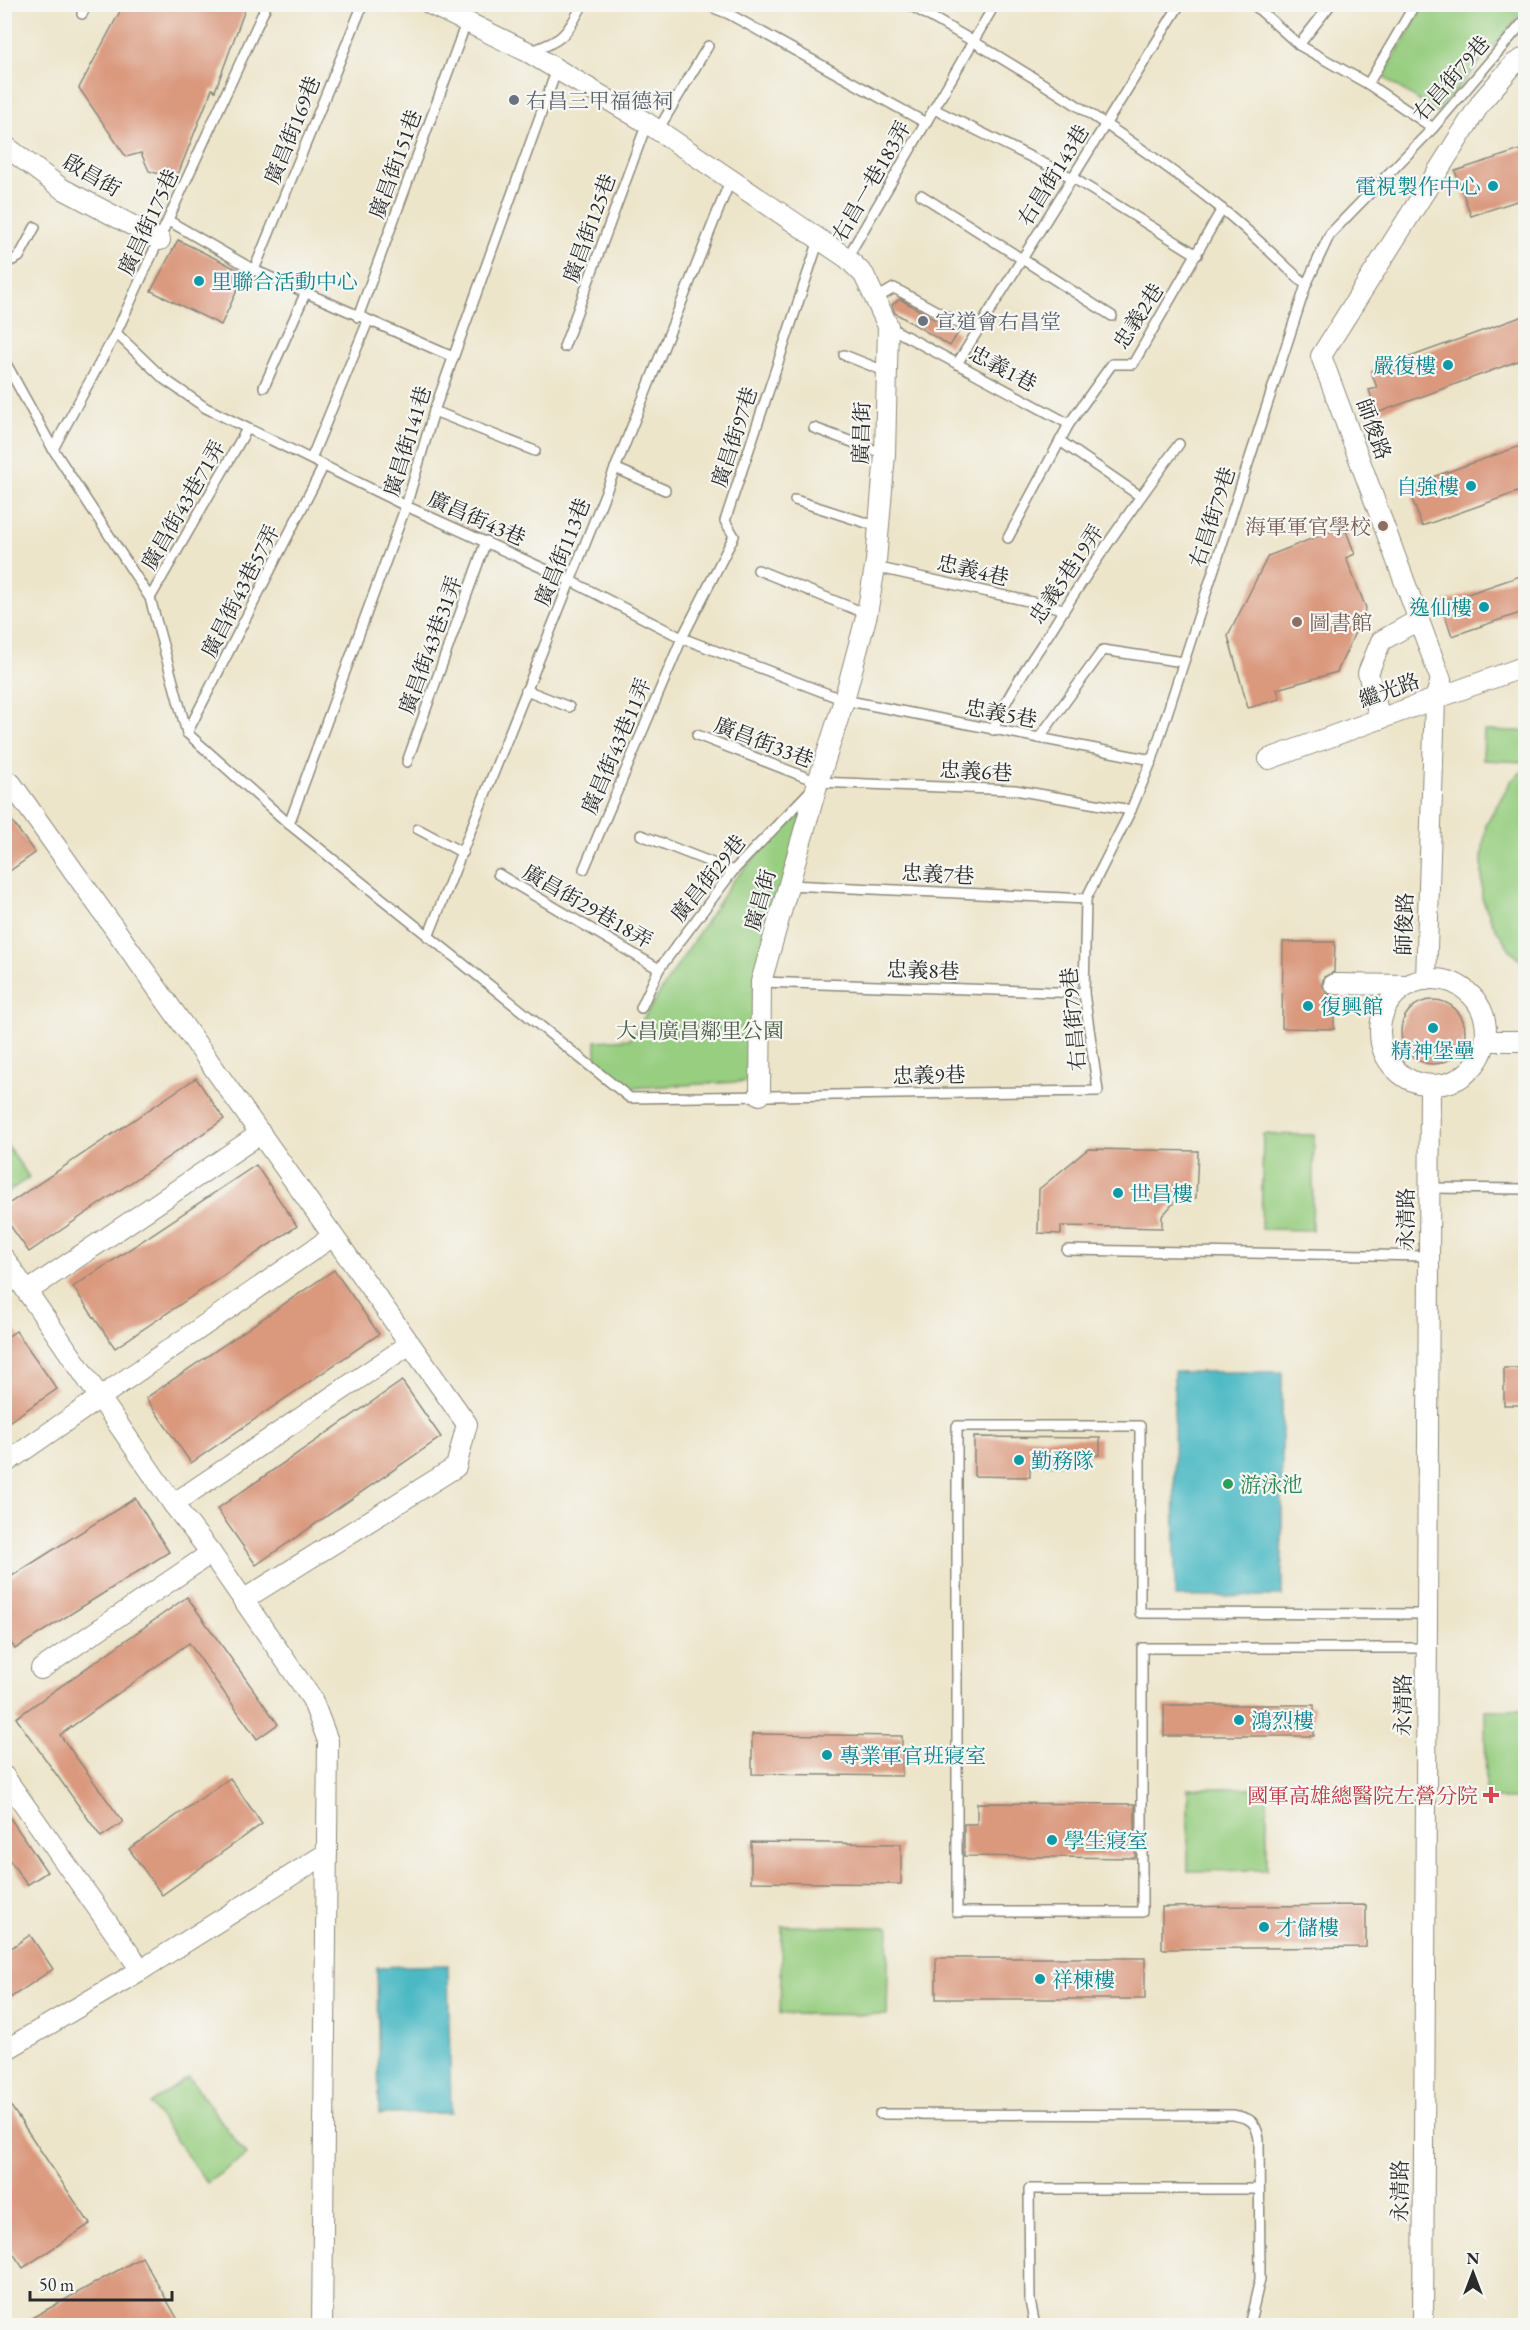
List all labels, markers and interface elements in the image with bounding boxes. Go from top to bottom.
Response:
street label: 右昌街79巷 [1407,30,1495,126]
street label: 廣昌街169巷 [258,72,326,188]
place label: 右昌三甲福德祠 [526,87,673,114]
marker: 右昌三甲福德祠 [507,93,521,107]
street label: 廣昌街151巷 [363,106,427,222]
street label: 右昌一巷183弄 [825,116,917,246]
street label: 右昌街143巷 [1011,119,1095,231]
street label: 啟昌街 [58,148,126,202]
street label: 廣昌街175巷 [112,165,184,279]
street label: 廣昌街125巷 [557,170,621,286]
place label: 電視製作中心 [1355,173,1481,200]
marker: 電視製作中心 [1486,179,1500,193]
place label: 里聯合活動中心 [211,268,358,295]
marker: 里聯合活動中心 [192,274,206,288]
street label: 忠義2巷 [1107,278,1169,354]
place label: 宣道會右昌堂 [935,308,1061,335]
marker: 宣道會右昌堂 [916,314,930,328]
street label: 忠義1巷 [964,339,1042,397]
place label: 嚴復樓 [1373,352,1436,379]
marker: 嚴復樓 [1441,358,1455,372]
street label: 廣昌街141巷 [377,382,437,500]
street label: 廣昌街97巷 [705,383,763,491]
street label: 師俊路 [1351,395,1397,463]
street label: 廣昌街 [846,401,876,465]
street label: 廣昌街43巷71弄 [135,435,231,575]
street label: 右昌街79巷 [1183,463,1241,571]
place label: 自強樓 [1396,473,1459,500]
marker: 自強樓 [1464,479,1478,493]
street label: 廣昌街43巷 [424,484,530,552]
street label: 廣昌街113巷 [528,494,596,610]
place label: 海軍軍官學校 [1245,513,1371,540]
street label: 忠義5巷19弄 [1023,519,1109,629]
marker: 海軍軍官學校 [1376,519,1390,533]
street label: 廣昌街43巷57弄 [195,520,285,662]
street label: 忠義4巷 [934,549,1012,591]
street label: 廣昌街43巷31弄 [392,572,468,718]
place label: 逸仙樓 [1409,594,1472,621]
marker: 逸仙樓 [1477,600,1491,614]
place label: 圖書館 [1309,609,1372,636]
marker: 圖書館 [1290,615,1304,629]
street label: 繼光路 [1355,667,1423,713]
street label: 廣昌街43巷11弄 [575,674,657,818]
street label: 忠義5巷 [963,693,1039,733]
street label: 廣昌街33巷 [711,711,817,773]
street label: 忠義6巷 [939,756,1013,786]
street label: 廣昌街29巷 [665,829,751,927]
street label: 廣昌街29巷18弄 [518,858,658,954]
street label: 忠義7巷 [901,859,975,889]
street label: 廣昌街 [738,866,782,934]
street label: 師俊路 [1389,892,1419,956]
street label: 忠義8巷 [886,955,960,985]
street label: 右昌街79巷 [1055,966,1091,1072]
place label: 復興館 [1320,993,1383,1020]
marker: 復興館 [1301,999,1315,1013]
park label: 大昌廣昌鄰里公園 [616,1017,784,1044]
marker: 精神堡壘 [1426,1021,1440,1035]
place label: 精神堡壘 [1391,1037,1475,1064]
street label: 忠義9巷 [892,1061,966,1089]
place label: 世昌樓 [1130,1180,1193,1207]
marker: 世昌樓 [1111,1186,1125,1200]
street label: 永清路 [1392,1188,1419,1251]
place label: 勤務隊 [1031,1447,1094,1474]
marker: 勤務隊 [1012,1453,1026,1467]
place label: 游泳池 [1240,1471,1303,1498]
marker: 游泳池 [1221,1477,1235,1491]
street label: 永清路 [1389,1674,1416,1737]
place label: 鴻烈樓 [1251,1707,1314,1734]
marker: 鴻烈樓 [1232,1713,1246,1727]
place label: 專業軍官班寢室 [839,1742,986,1769]
marker: 專業軍官班寢室 [820,1748,834,1762]
place label: 國軍高雄總醫院左營分院 [1247,1782,1478,1809]
marker: 國軍高雄總醫院左營分院 [1482,1786,1500,1804]
place label: 學生寢室 [1064,1827,1148,1854]
marker: 學生寢室 [1045,1833,1059,1847]
place label: 才儲樓 [1276,1914,1339,1941]
marker: 才儲樓 [1257,1920,1271,1934]
place label: 祥棟樓 [1052,1966,1115,1993]
marker: 祥棟樓 [1033,1972,1047,1986]
street label: 永清路 [1386,2160,1413,2223]
north arrow [1443,2243,1503,2303]
text: N [1467,2248,1480,2269]
scale bar [30,2264,172,2302]
text: 50 m [39,2273,74,2296]

